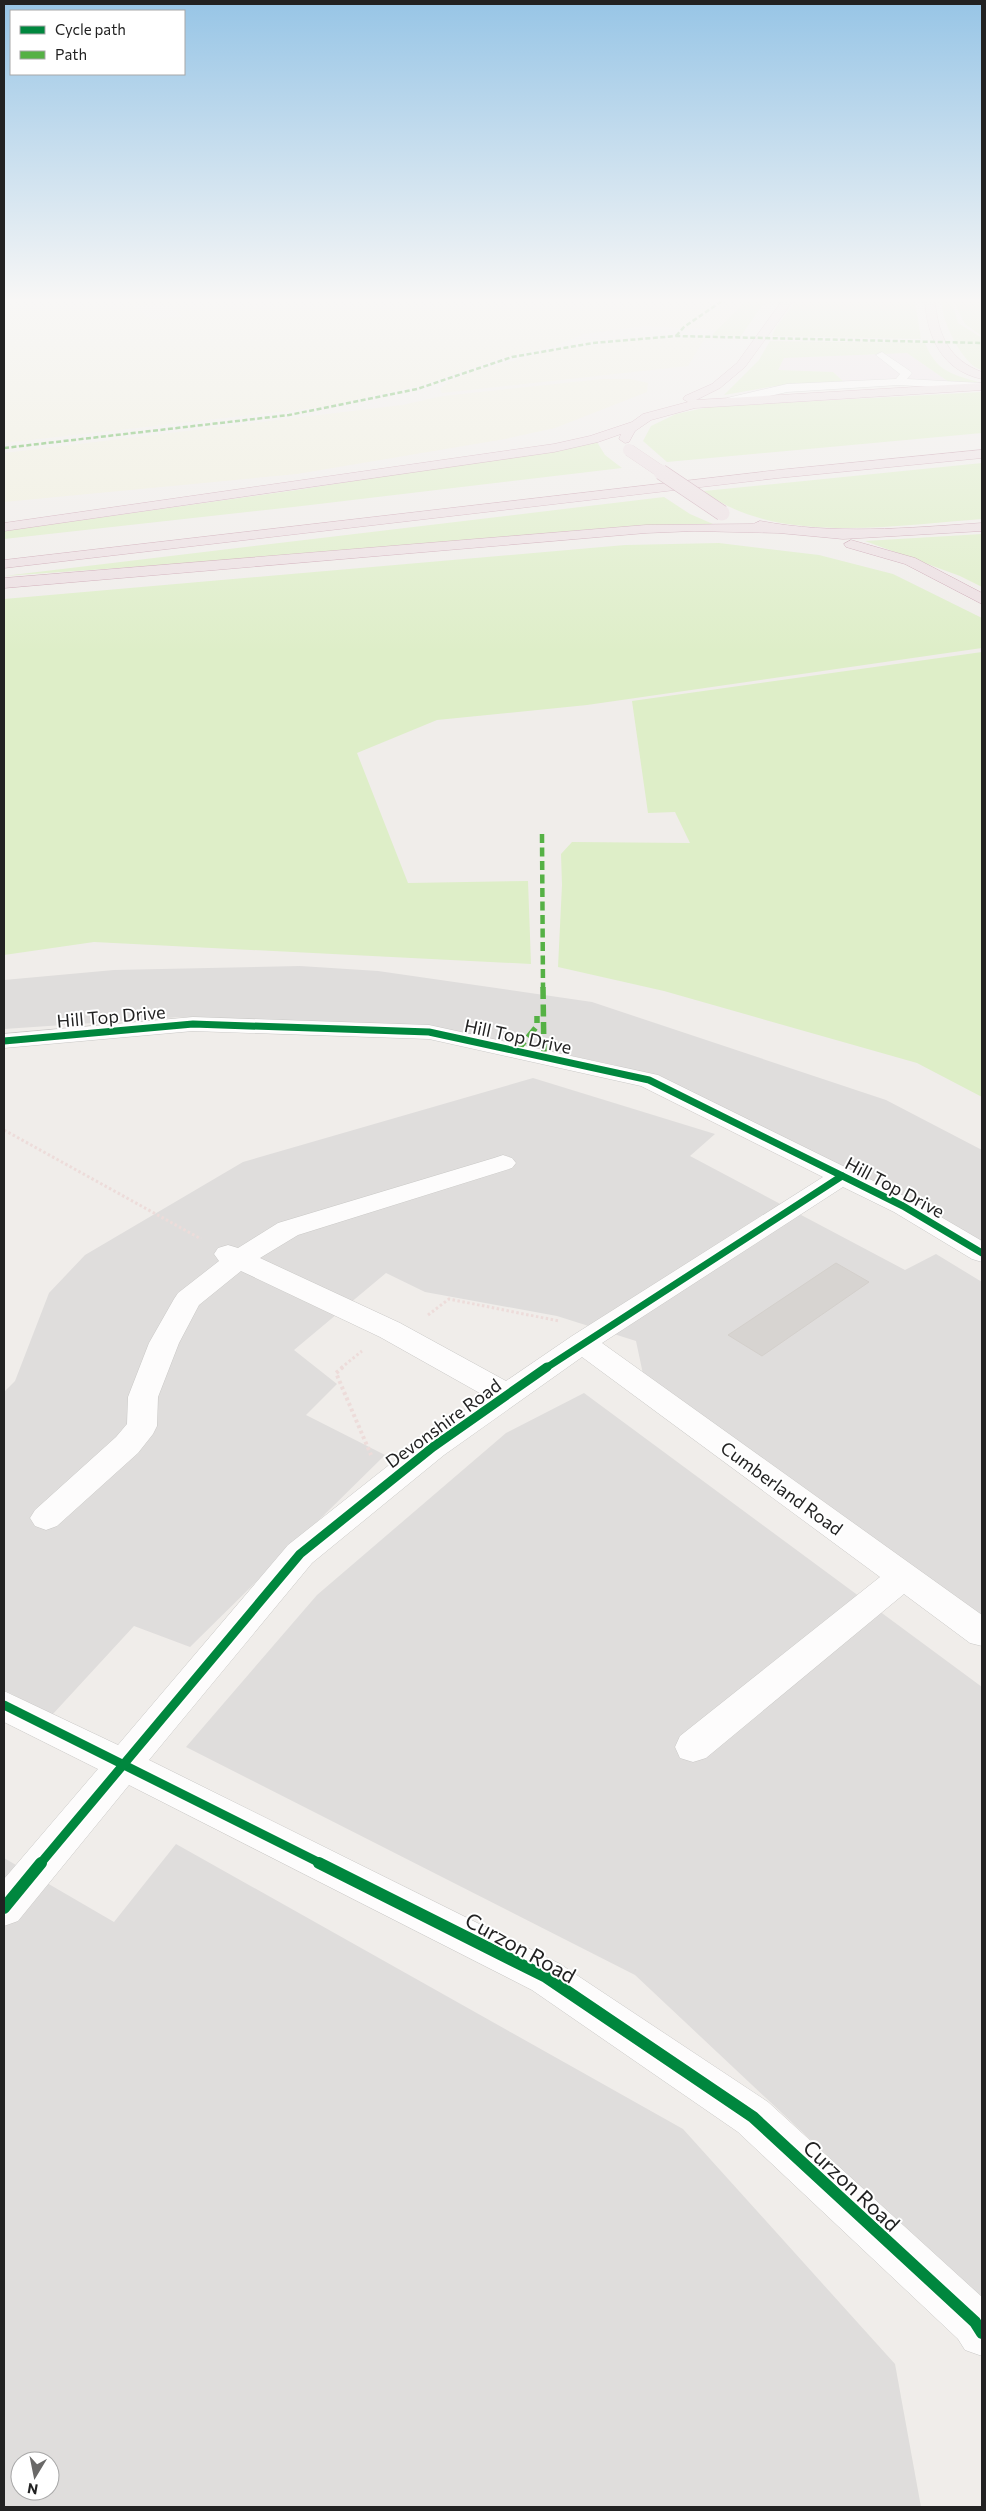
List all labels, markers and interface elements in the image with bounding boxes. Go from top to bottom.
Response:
legend [10,10,185,75]
text: Cycle path [55,20,126,38]
text: Path [55,45,87,63]
street label: Hill Top Drive [56,1000,166,1032]
street label: Hill Top Drive [462,1014,574,1058]
street label: Hill Top Drive [842,1152,948,1222]
street label: Devonshire Road [381,1374,505,1472]
street label: Cumberland Road [717,1436,847,1540]
street label: Curzon Road [461,1906,581,1988]
street label: Curzon Road [799,2134,905,2236]
north arrow [10,2451,60,2501]
text: N [26,2480,39,2499]

